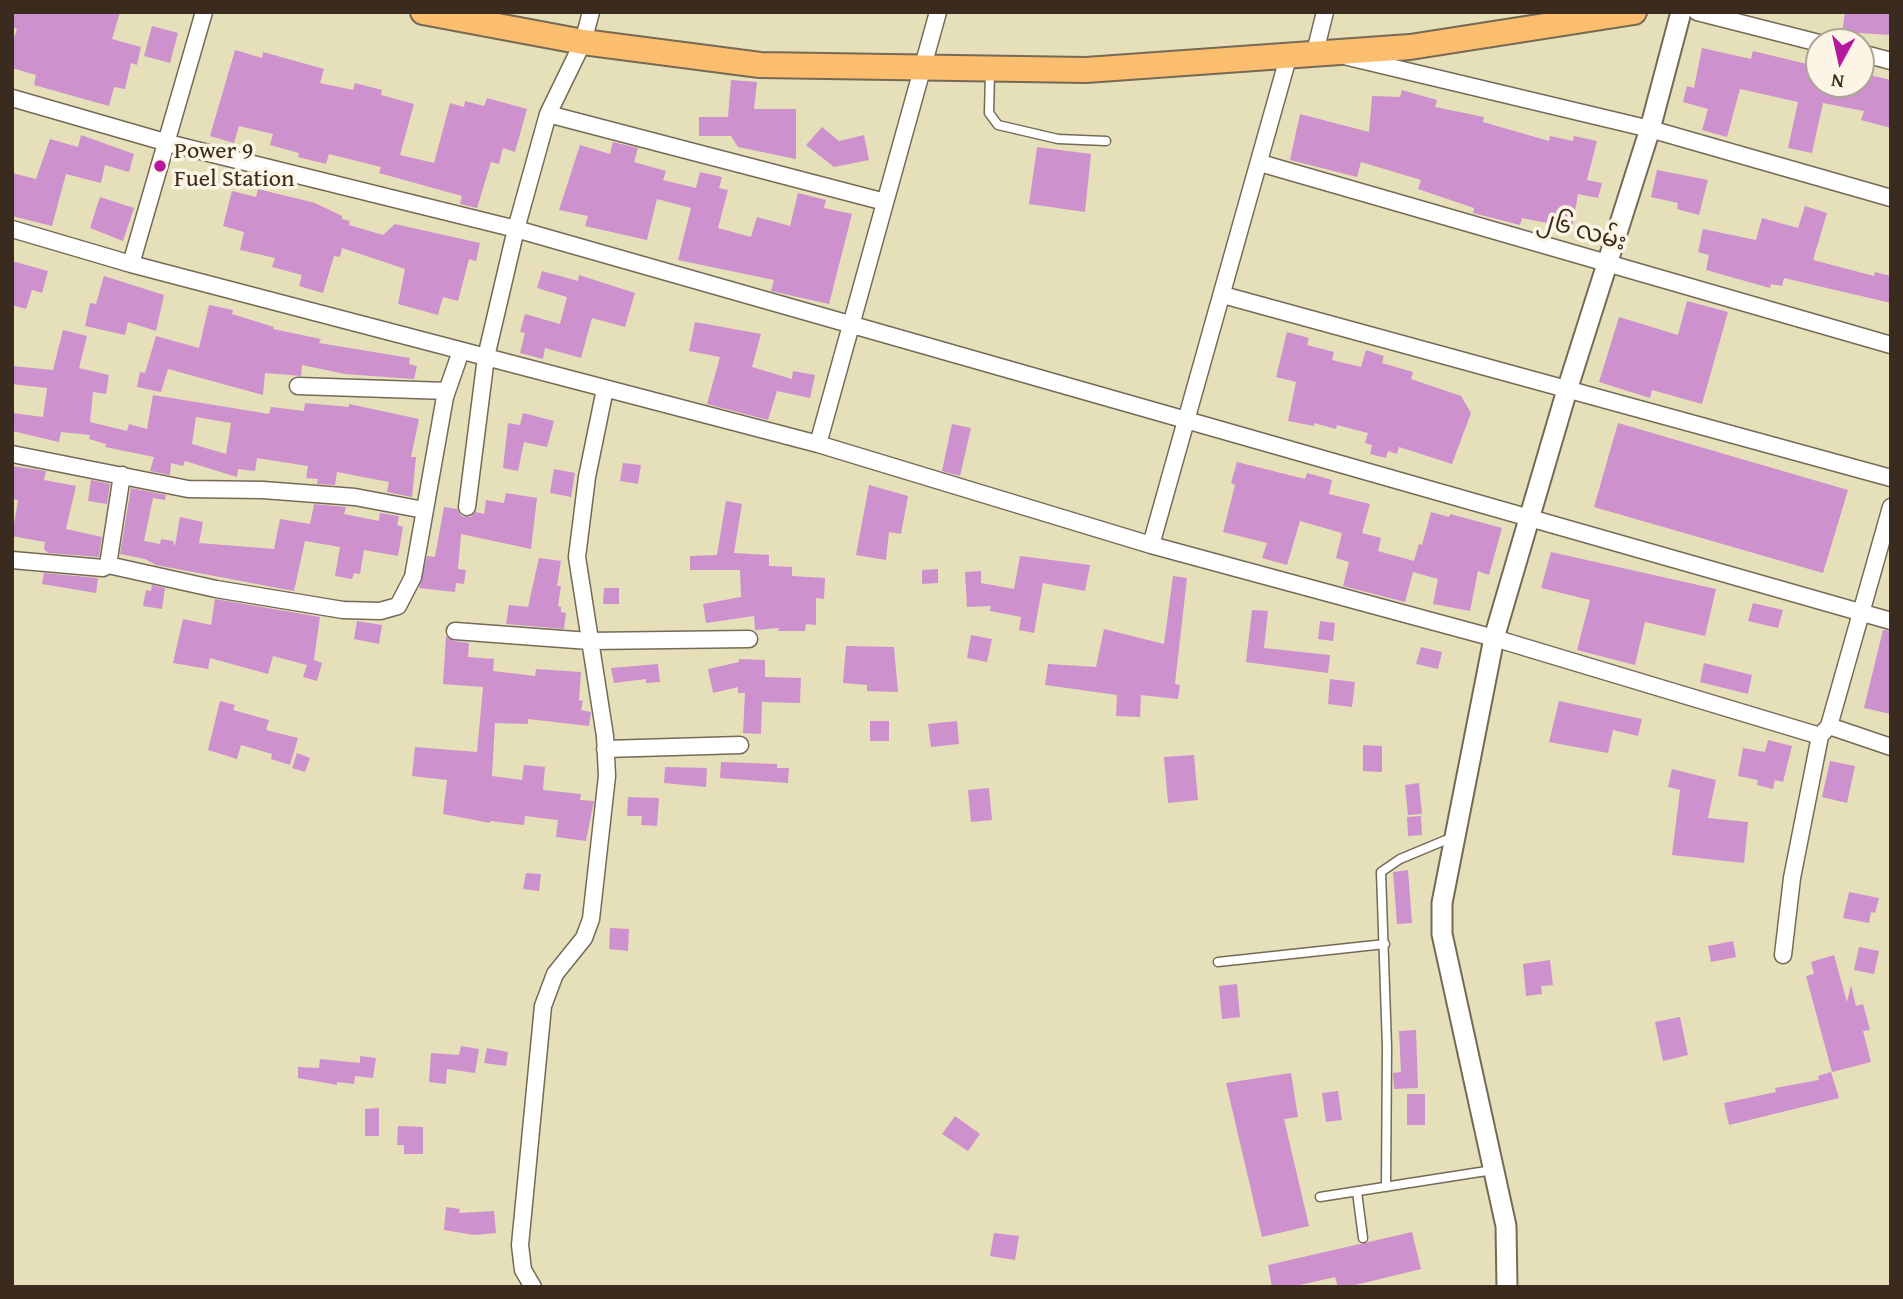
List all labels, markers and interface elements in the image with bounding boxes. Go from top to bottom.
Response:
north arrow [1805,28,1875,98]
text: N [1829,67,1846,97]
place label: Power 9 Fuel Station [174,138,294,194]
marker: Power 9 Fuel Station [152,158,168,174]
street label: ၂၆ လမ်း [1535,206,1629,258]

